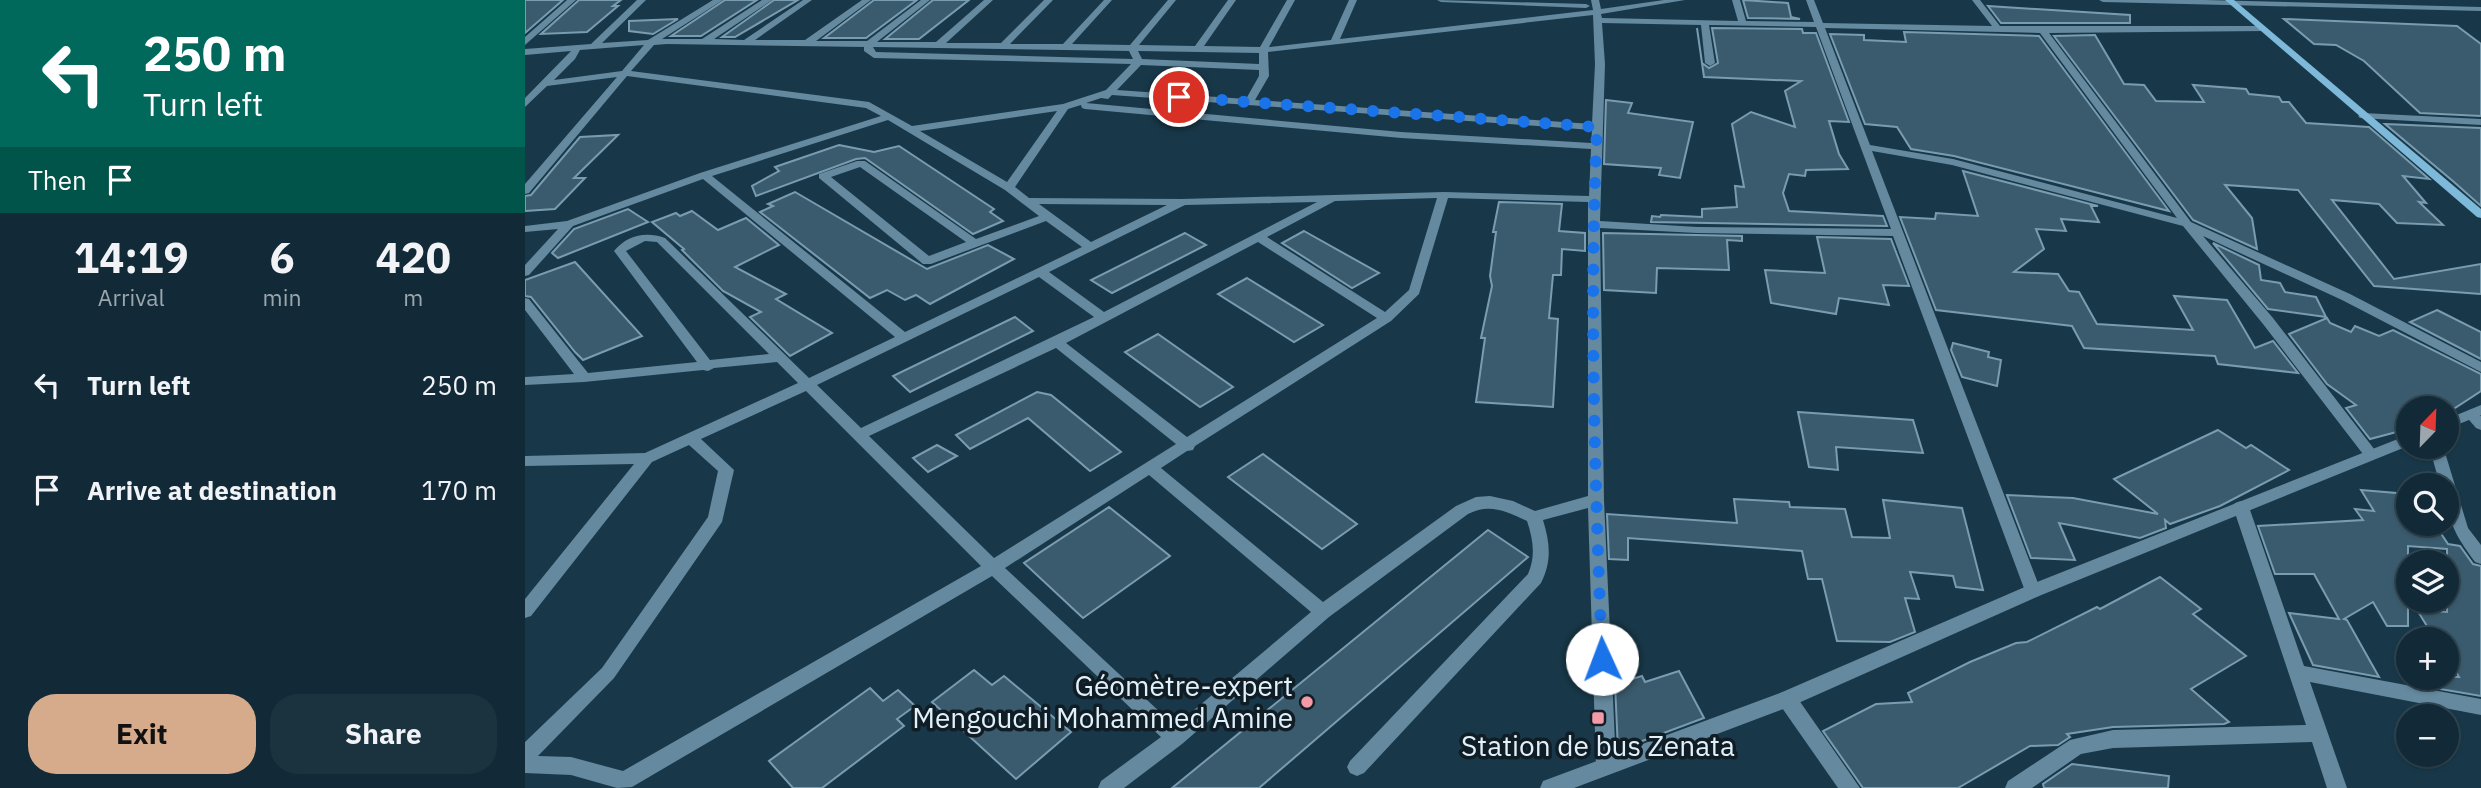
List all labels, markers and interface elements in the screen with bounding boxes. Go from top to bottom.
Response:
text: 250 m [143,21,287,84]
icon: left [28,28,119,119]
pin [1149,67,1209,127]
icon: arrive [1160,78,1198,116]
text: Turn left [143,83,263,125]
icon: arrive [101,161,139,199]
text: Then [28,163,87,197]
text: 14:19 [74,230,189,285]
text: 6 [269,230,295,285]
text: 420 [375,230,451,285]
text: Arrival [98,282,165,312]
text: min [263,282,301,312]
text: m [403,282,423,312]
icon: left [28,366,66,404]
text: Turn left [87,368,190,402]
text: 250 m [421,368,497,402]
north arrow [2396,396,2459,458]
map controls [2396,396,2459,767]
icon: arrive [28,471,66,509]
text: Arrive at destination [87,473,337,507]
text: 170 m [421,473,497,507]
button: search [2396,473,2459,536]
button: layers [2396,550,2459,613]
position arrow [1565,622,1639,696]
button: + [2396,627,2459,690]
place label: Géomètre-expert Mengouchi Mohammed Amine [912,667,1293,736]
button: Exit [28,694,256,774]
button: Share [270,694,497,774]
marker: Géomètre-expert Mengouchi Mohammed Amine [1299,694,1315,710]
button: − [2396,704,2459,767]
marker: Station de bus Zenata [1590,710,1606,726]
place label: Station de bus Zenata [1461,727,1735,764]

